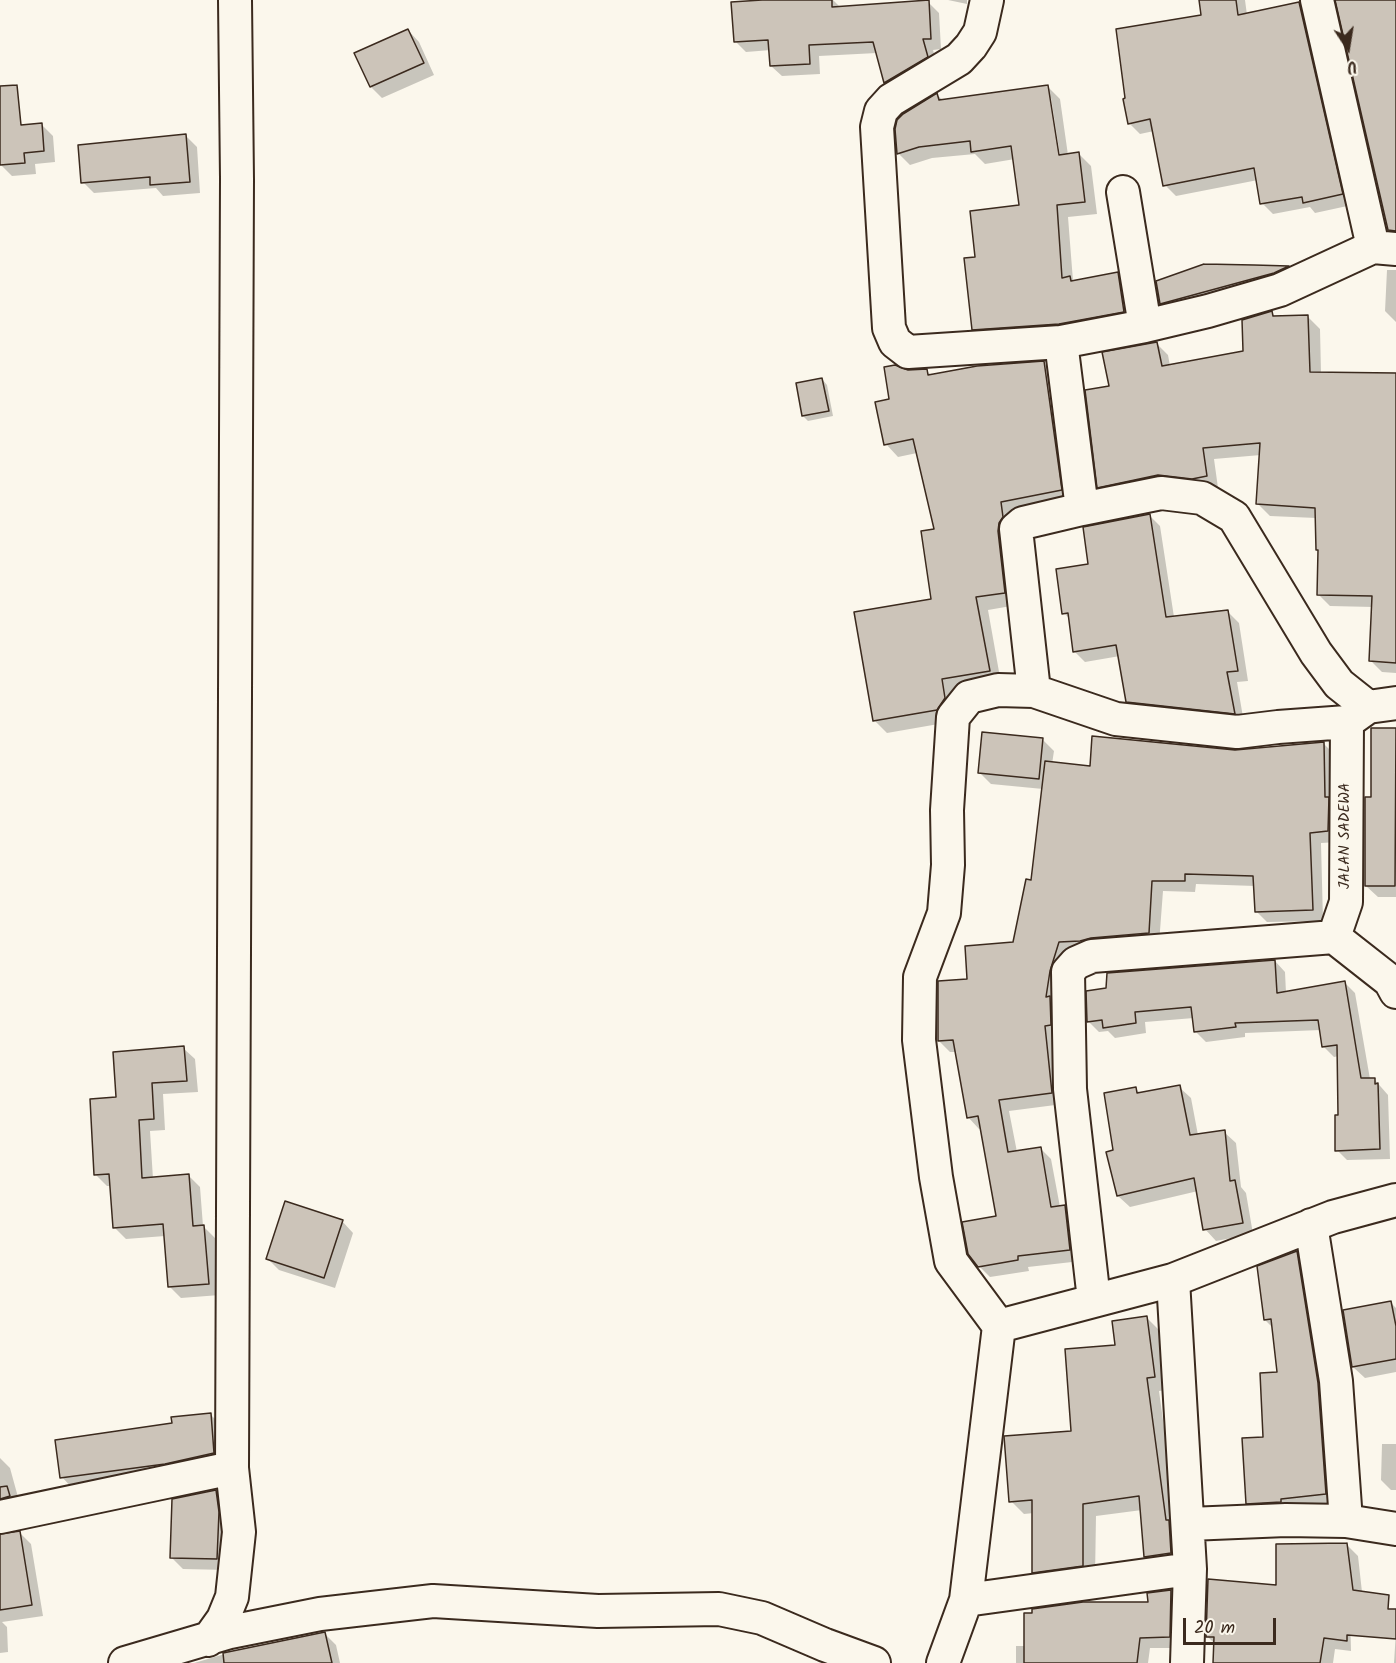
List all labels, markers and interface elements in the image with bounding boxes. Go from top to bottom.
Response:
north arrow [1318,18,1378,78]
text: U [1345,53,1359,79]
street label: JALAN SADEWA [1337,783,1355,889]
scale bar [1186,1606,1279,1644]
text: 20 m [1194,1614,1235,1643]

